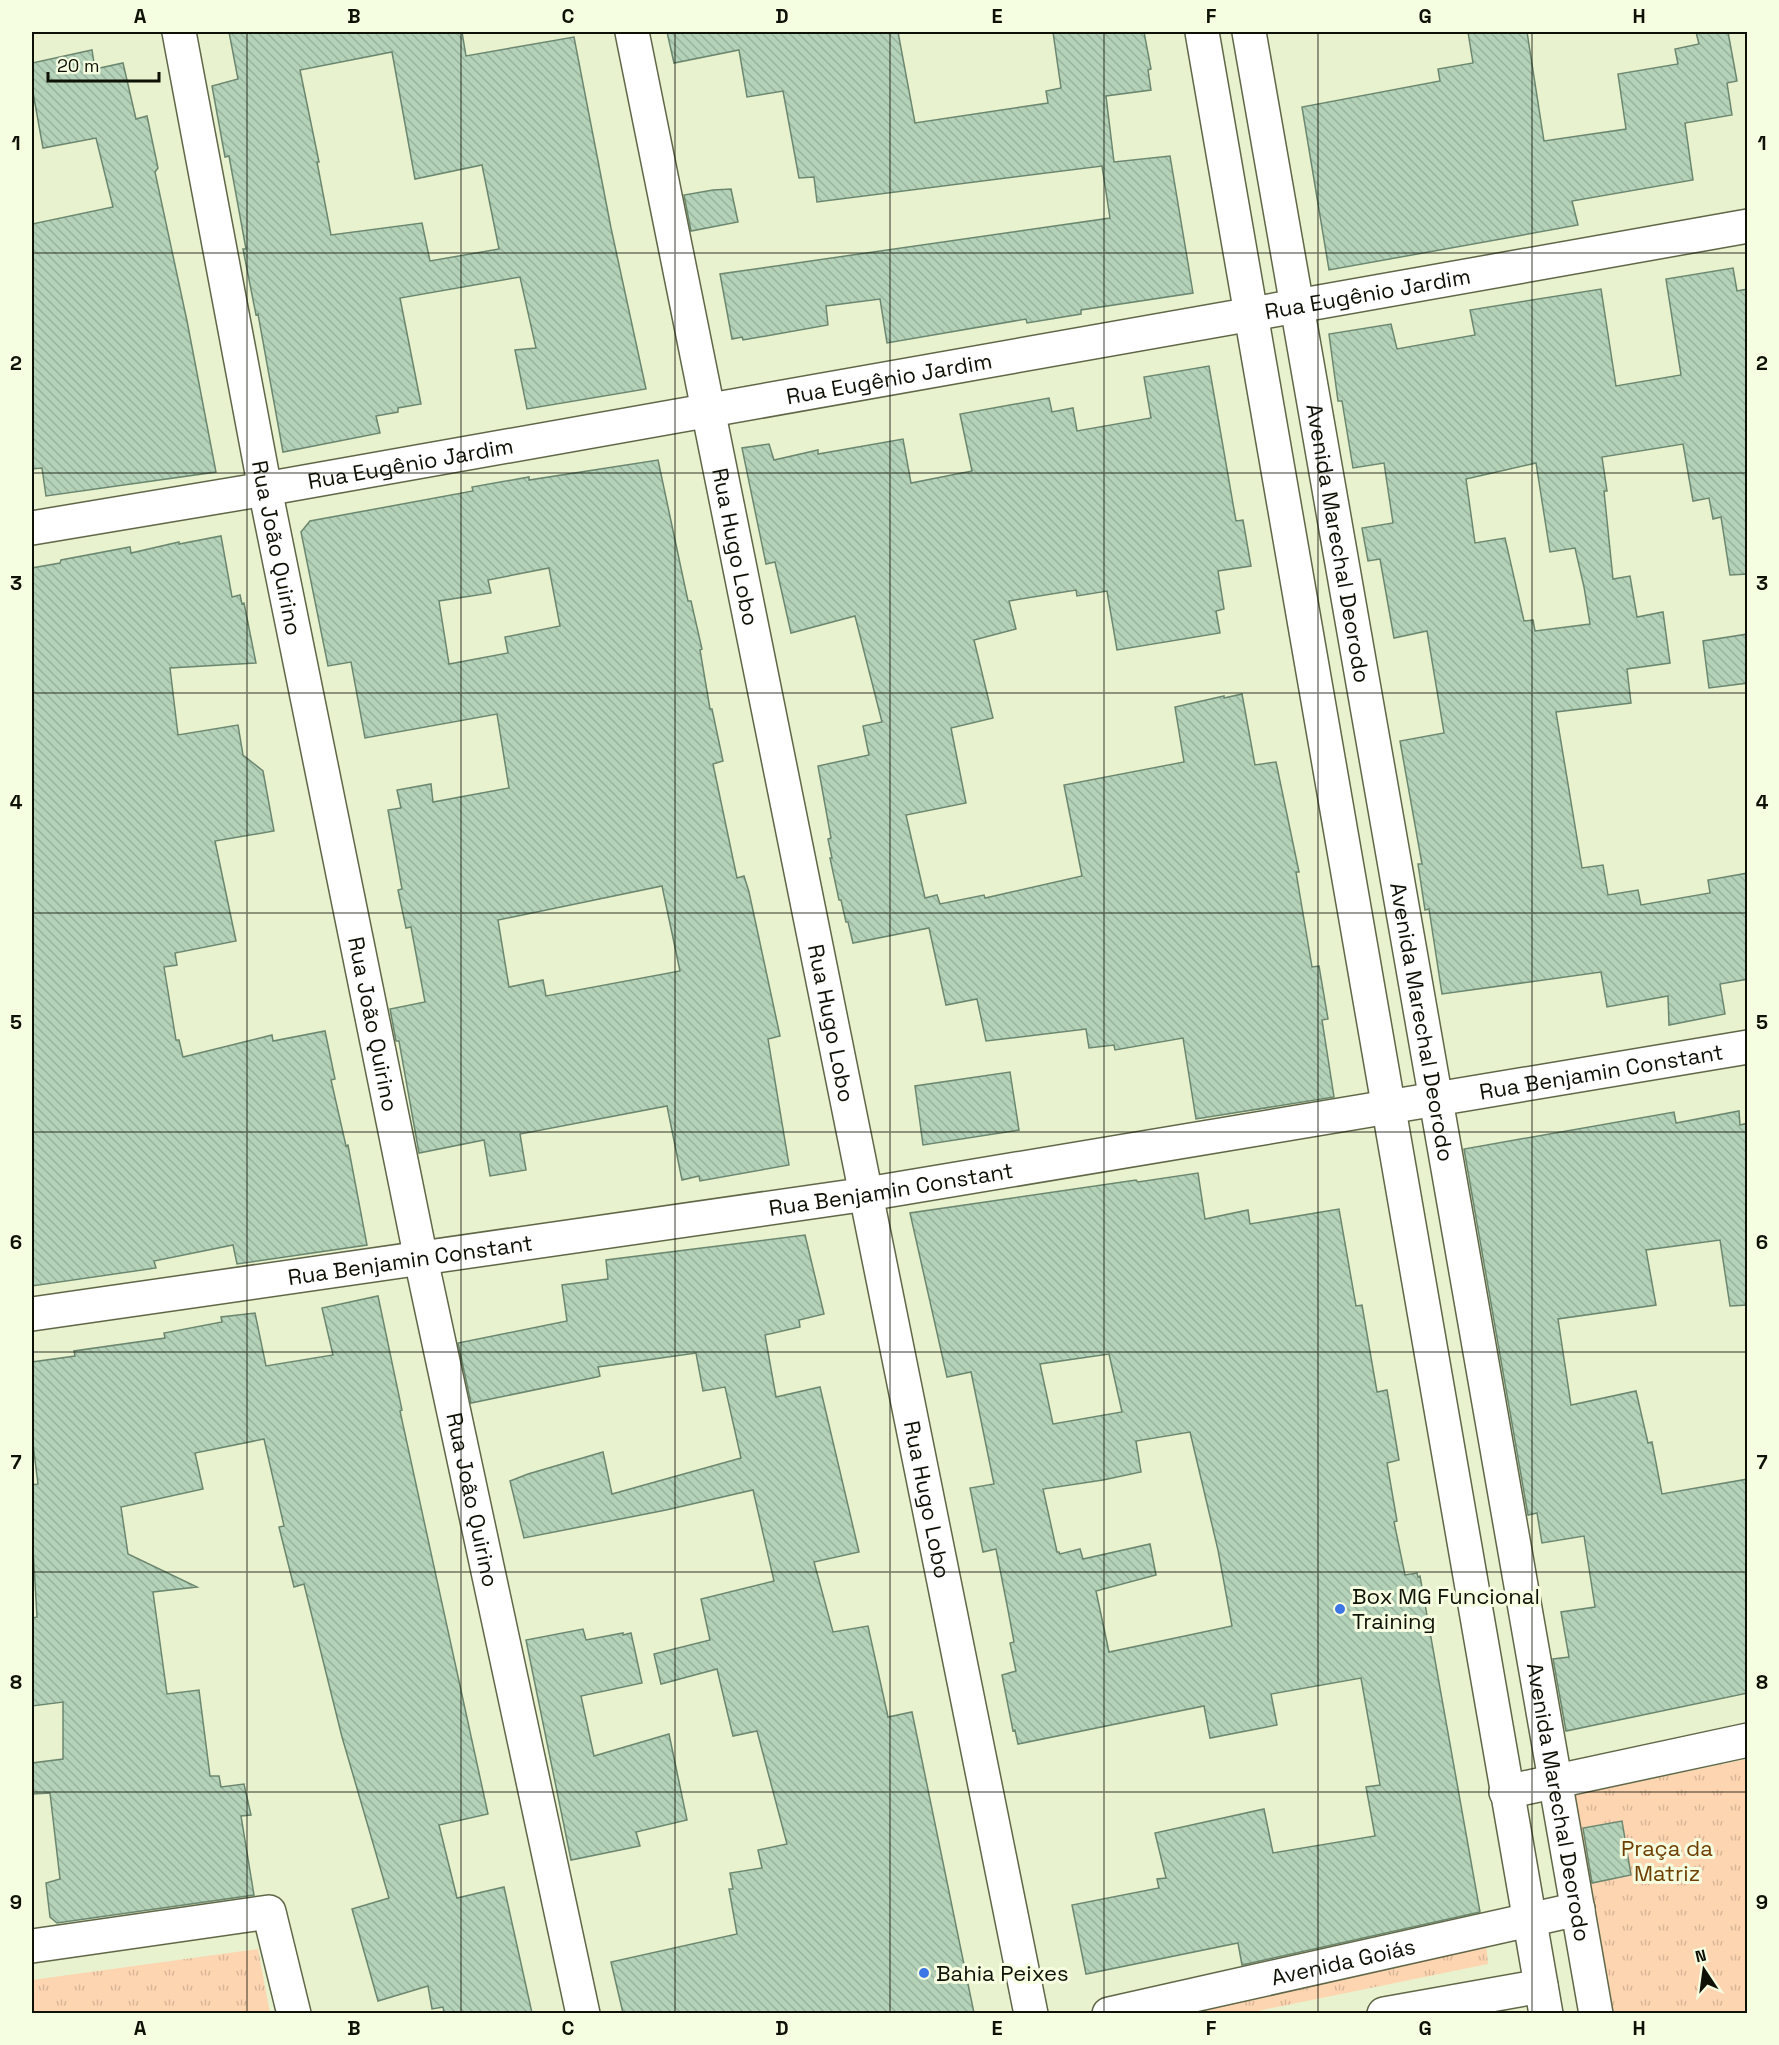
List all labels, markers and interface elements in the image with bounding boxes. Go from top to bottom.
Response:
text: A [134,3,147,29]
text: B [347,3,361,29]
text: C [562,3,575,29]
text: D [775,3,789,29]
text: E [991,3,1003,29]
text: F [1206,3,1217,29]
text: G [1418,3,1432,29]
text: H [1632,3,1646,29]
scale bar [48,45,159,83]
text: 20 m [57,54,100,77]
text: 1 [11,130,21,156]
text: 1 [1757,130,1767,156]
street label: Rua Eugênio Jardim [1263,261,1473,325]
street label: Rua Eugênio Jardim [784,346,994,410]
text: 2 [10,350,22,376]
text: 2 [1756,350,1768,376]
street label: Avenida Marechal Deorodo [1300,402,1377,685]
street label: Rua Eugênio Jardim [305,431,516,495]
street label: Rua João Quirino [246,458,308,638]
street label: Rua Hugo Lobo [706,465,765,628]
text: 3 [10,570,22,596]
text: 3 [1756,570,1768,596]
text: 4 [10,789,23,815]
text: 4 [1756,789,1769,815]
street label: Avenida Marechal Deorodo [1384,880,1460,1164]
street label: Rua João Quirino [342,934,405,1114]
street label: Rua Hugo Lobo [802,942,861,1104]
text: 5 [10,1009,22,1035]
text: 5 [1756,1009,1768,1035]
street label: Rua Benjamin Constant [1477,1037,1725,1106]
street label: Rua Benjamin Constant [767,1156,1015,1222]
street label: Rua Benjamin Constant [286,1228,534,1291]
text: 6 [10,1229,22,1255]
text: 6 [1756,1229,1768,1255]
street label: Rua João Quirino [440,1410,505,1590]
street label: Rua Hugo Lobo [898,1418,957,1581]
text: 7 [10,1449,22,1475]
text: 7 [1756,1449,1768,1475]
place label: Box MG Funcional Training [1352,1582,1540,1635]
marker: Box MG Funcional Training [1333,1602,1347,1616]
street label: Avenida Marechal Deorodo [1521,1660,1597,1944]
text: 8 [10,1669,22,1695]
text: 8 [1756,1669,1768,1695]
park label: Praça da Matriz [1621,1834,1713,1887]
text: 9 [10,1889,22,1915]
text: 9 [1756,1889,1768,1915]
street label: Avenida Goiás [1268,1932,1418,1991]
north arrow [1674,1940,1734,2000]
text: N [1693,1944,1708,1967]
place label: Bahia Peixes [936,1959,1069,1987]
marker: Bahia Peixes [917,1966,931,1980]
text: A [134,2015,147,2041]
text: B [347,2015,361,2041]
text: C [562,2015,575,2041]
text: D [775,2015,789,2041]
text: E [991,2015,1003,2041]
text: F [1206,2015,1217,2041]
text: G [1418,2015,1432,2041]
text: H [1632,2015,1646,2041]

